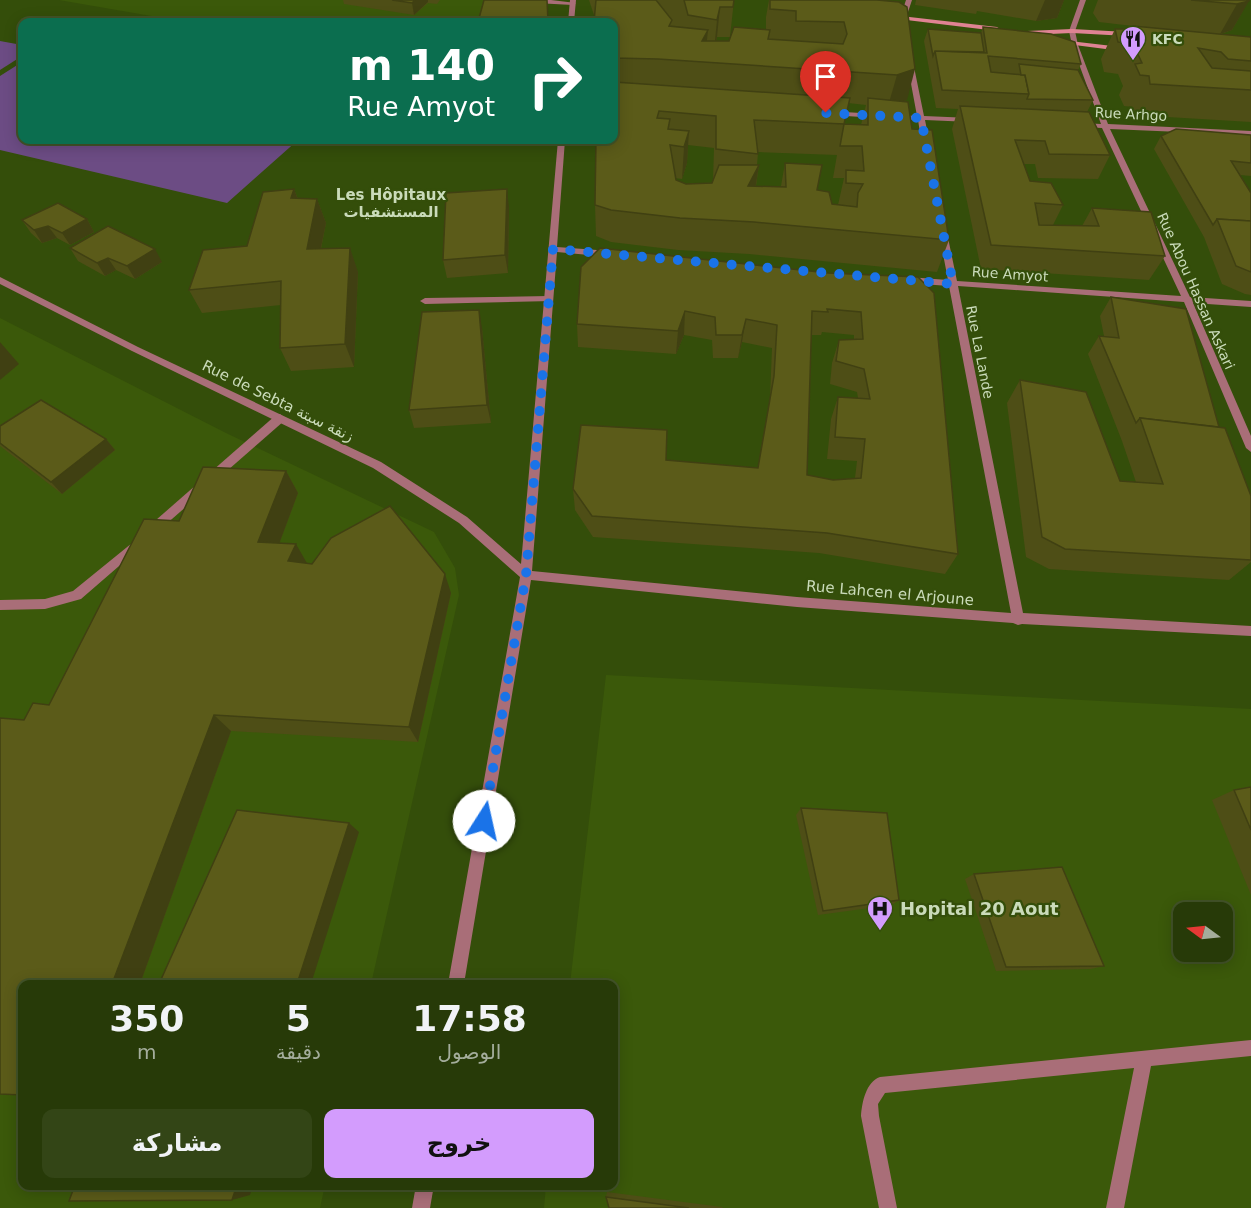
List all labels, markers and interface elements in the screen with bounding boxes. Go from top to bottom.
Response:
restaurant icon: KFC [1118,24,1148,62]
place label: KFC [1152,31,1183,47]
text: 140 m [349,41,495,90]
icon: right [516,42,594,120]
pin [800,51,851,113]
icon: arrive [809,60,842,93]
text: Rue Amyot [347,91,495,122]
street label: Rue Arhgo [1094,104,1168,124]
district label: Les Hôpitaux المستشفيات [336,186,446,221]
street label: Rue Abou Hassan Askari [1154,210,1238,372]
street label: Rue Amyot [971,263,1049,285]
street label: Rue La Lande [963,304,997,400]
street label: Rue de Sebta زنقة سبتة [199,356,357,446]
street label: Rue Lahcen el Arjoune [805,577,975,609]
position arrow [452,789,516,853]
hospital icon: Hopital 20 Aout [865,894,895,932]
place label: Hopital 20 Aout [900,898,1059,919]
north arrow [1173,902,1233,962]
map controls [1173,902,1233,962]
text: 350 [109,998,184,1039]
text: 5 [286,998,311,1039]
text: 17:58 [412,998,527,1039]
text: m [137,1040,157,1064]
text: دقيقة [276,1040,321,1064]
text: الوصول [438,1040,501,1064]
button: مشاركة [42,1109,312,1178]
button: خروج [324,1109,594,1178]

